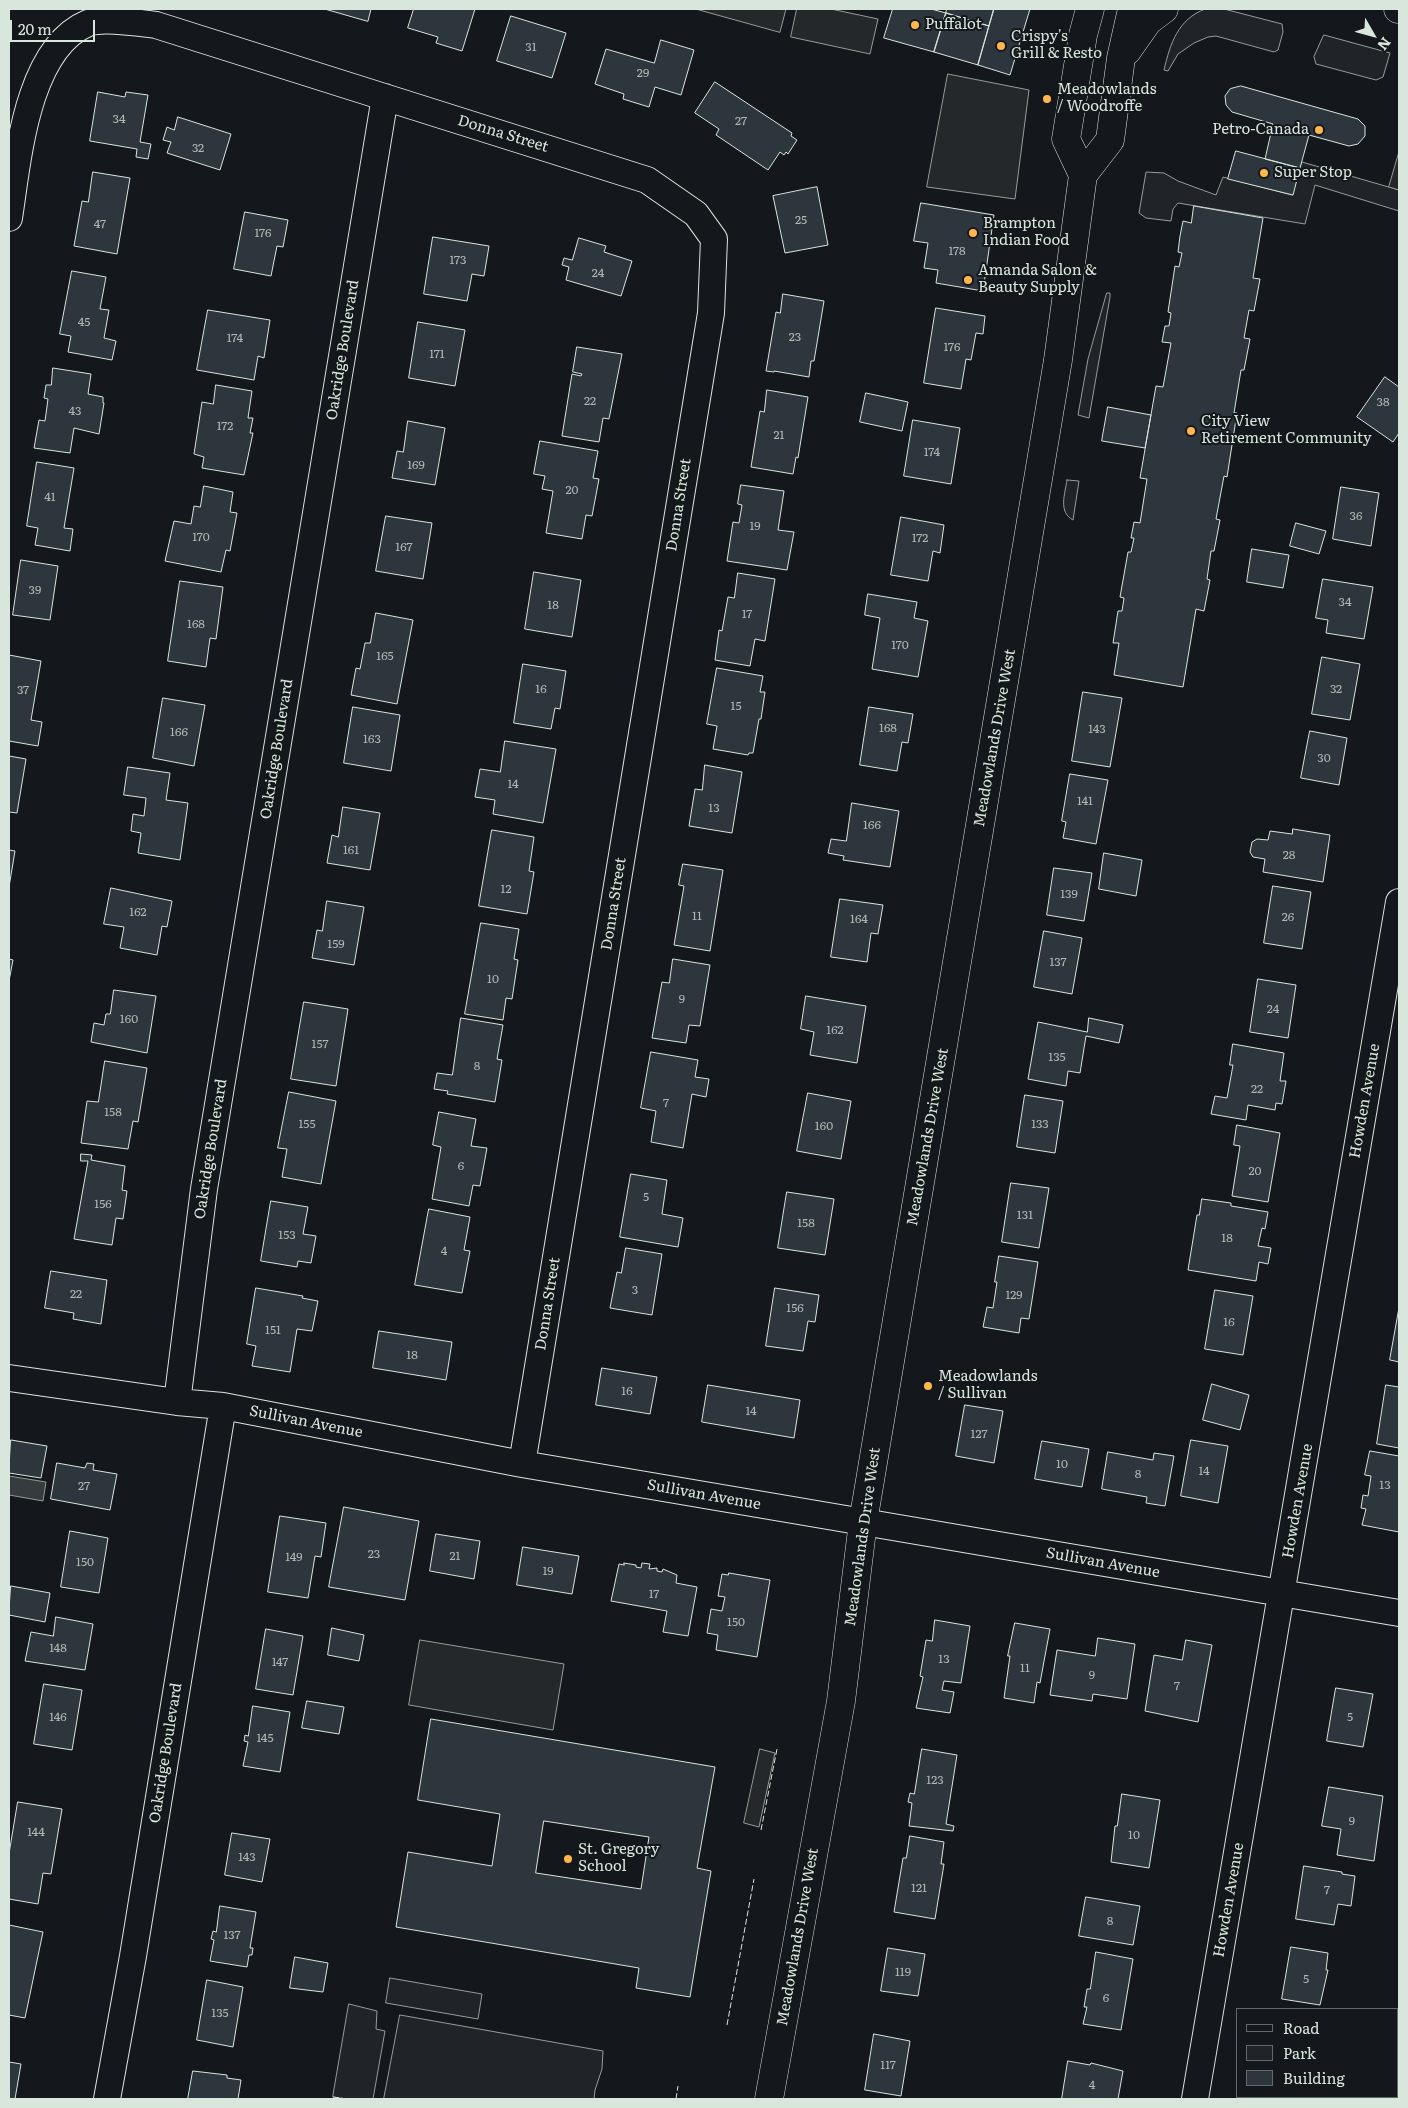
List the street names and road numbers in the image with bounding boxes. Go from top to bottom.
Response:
street label: Donna Street [456,112,550,156]
street label: Oakridge Boulevard [323,278,363,422]
street label: Donna Street [663,457,695,553]
street label: Meadowlands Drive West [970,648,1020,828]
street label: Oakridge Boulevard [257,677,297,821]
street label: Donna Street [598,856,630,952]
street label: Howden Avenue [1346,1042,1384,1160]
street label: Meadowlands Drive West [903,1047,953,1227]
street label: Oakridge Boulevard [191,1077,231,1221]
street label: Donna Street [532,1256,564,1352]
street label: Sullivan Avenue [248,1402,364,1442]
street label: Howden Avenue [1279,1442,1317,1560]
street label: Meadowlands Drive West [842,1447,884,1627]
street label: Sullivan Avenue [646,1476,762,1514]
street label: Sullivan Avenue [1045,1544,1161,1582]
street label: Oakridge Boulevard [146,1681,186,1825]
street label: Howden Avenue [1210,1841,1248,1959]
street label: Meadowlands Drive West [773,1847,823,2027]

